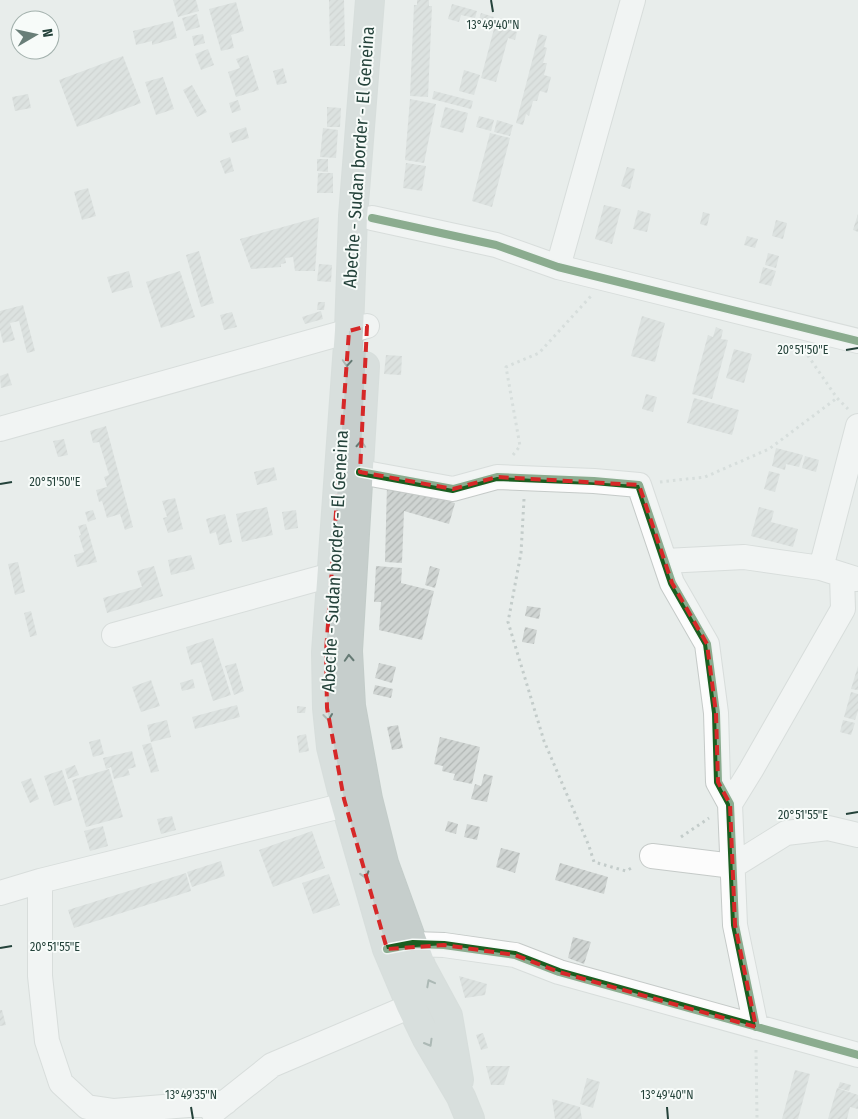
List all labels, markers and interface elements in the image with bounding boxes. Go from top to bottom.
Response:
north arrow [10,10,60,60]
text: 13°49'40"N [467,18,519,32]
street label: Abeche - Sudan border - El Geneina [339,25,379,289]
text: N [38,28,56,39]
text: 20°51'50"E [777,343,829,357]
one-way arrow [342,359,353,367]
street label: Abeche - Sudan border - El Geneina [317,429,353,692]
one-way arrow [356,439,367,447]
text: 20°51'50"E [29,475,81,489]
one-way arrow [343,654,354,662]
one-way arrow [322,713,333,721]
text: 20°51'55"E [778,808,828,822]
one-way arrow [359,870,369,879]
text: 20°51'55"E [30,940,80,954]
one-way arrow [426,980,436,989]
one-way arrow [423,1037,433,1046]
text: 13°49'35"N [165,1088,217,1102]
text: 13°49'40"N [641,1088,693,1102]

